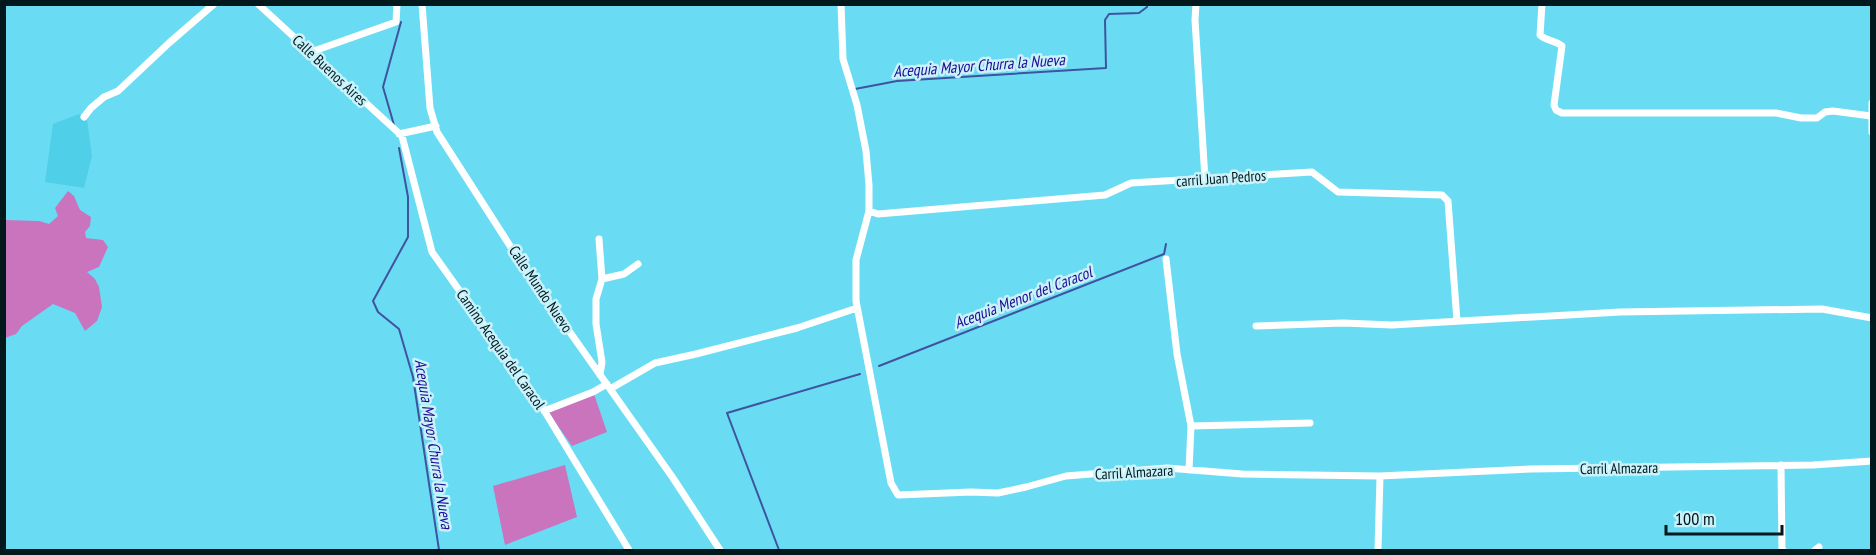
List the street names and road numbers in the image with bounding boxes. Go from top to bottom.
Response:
street label: Calle Buenos Aires [289,31,371,109]
street label: carril Juan Pedros [1175,165,1267,191]
street label: Calle Mundo Nuevo [505,242,577,336]
street label: Camino Acequia del Caracol [452,285,550,413]
street label: Carril Almazara [1580,458,1658,478]
street label: Carril Almazara [1094,460,1174,484]

